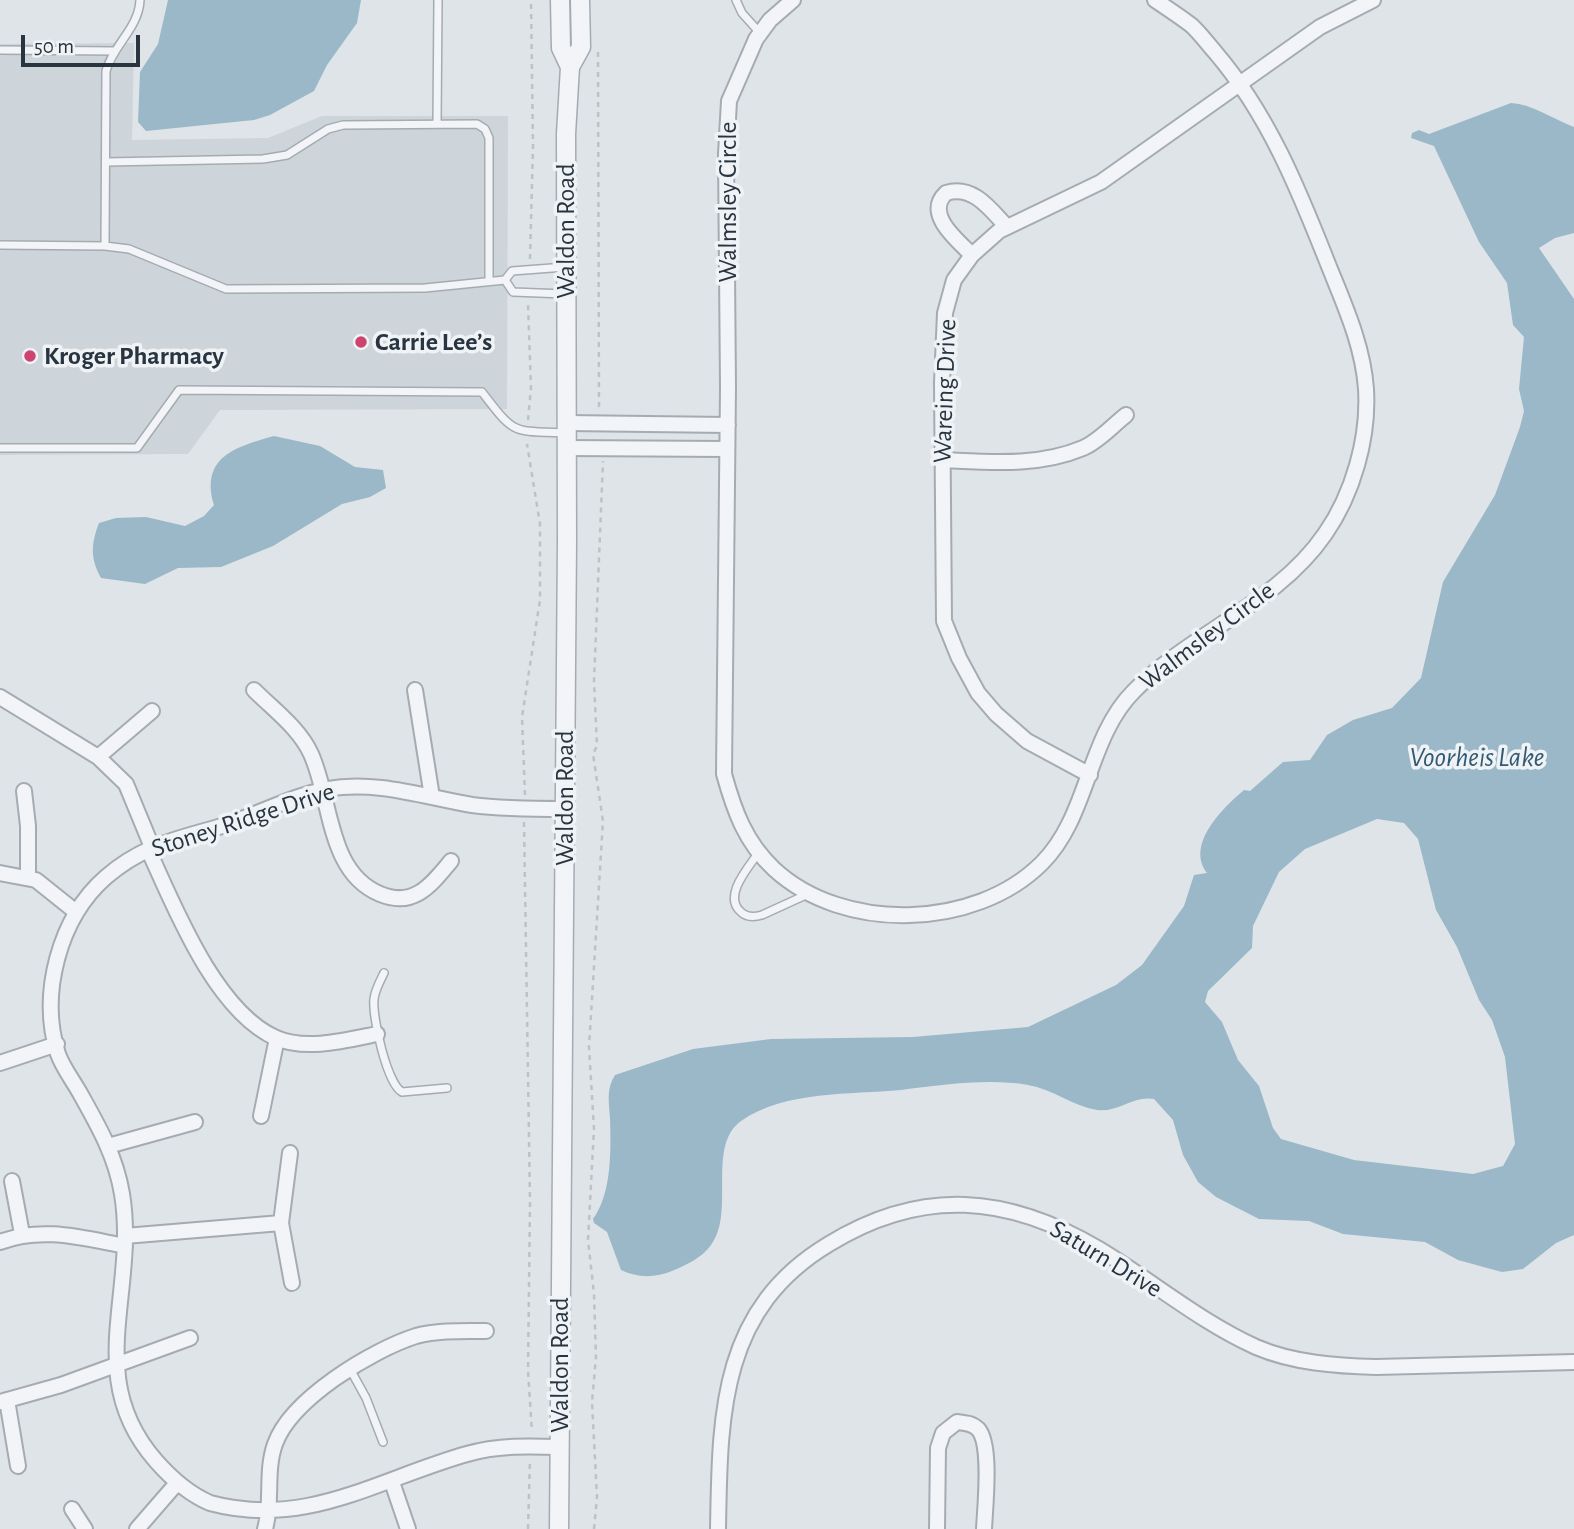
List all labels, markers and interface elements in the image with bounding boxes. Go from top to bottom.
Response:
scale bar [24,21,144,65]
text: 50 m [34,36,74,57]
street label: Walmsley Circle [712,121,744,283]
street label: Waldon Road [550,163,582,299]
street label: Wareing Drive [927,318,963,464]
place label: Carrie Lee’s [375,326,492,358]
marker: Carrie Lee’s [353,334,369,350]
place label: Kroger Pharmacy [44,340,224,372]
marker: Kroger Pharmacy [22,348,38,364]
street label: Walmsley Circle [1133,575,1281,697]
street label: Waldon Road [549,730,581,866]
water label: Voorheis Lake [1410,741,1544,775]
street label: Stoney Ridge Drive [147,776,339,864]
street label: Saturn Drive [1044,1213,1168,1305]
street label: Waldon Road [544,1297,576,1433]

